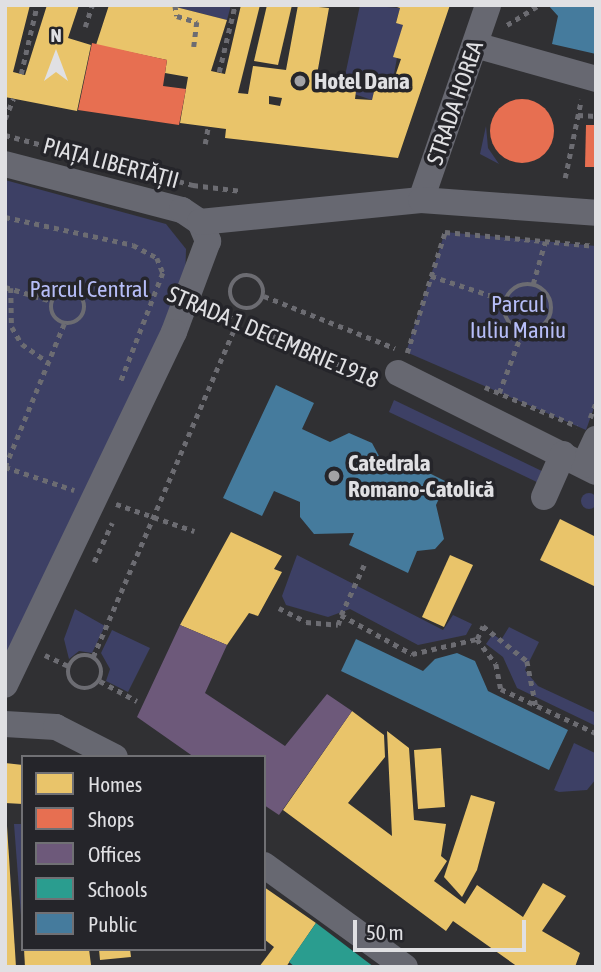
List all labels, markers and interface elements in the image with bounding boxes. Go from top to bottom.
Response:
north arrow [21,21,91,91]
text: N [50,24,62,46]
street label: STRADA HOREA [421,37,489,169]
place label: Hotel Dana [314,67,410,95]
marker: Hotel Dana [292,73,308,89]
street label: PIAȚA LIBERTĂȚII [40,132,182,194]
park label: Parcul Central [30,275,148,303]
street label: STRADA 1 DECEMBRIE 1918 [163,280,383,394]
park label: Parcul Iuliu Maniu [470,290,566,344]
place label: Catedrala Romano-Catolică [348,449,494,503]
marker: Catedrala Romano-Catolică [326,468,342,484]
legend [21,755,266,951]
text: Homes [88,772,142,796]
text: Shops [88,807,134,831]
text: Offices [88,842,141,866]
text: Schools [88,877,148,901]
scale bar [356,906,529,950]
text: Public [88,912,137,936]
text: 50 m [366,920,404,944]

